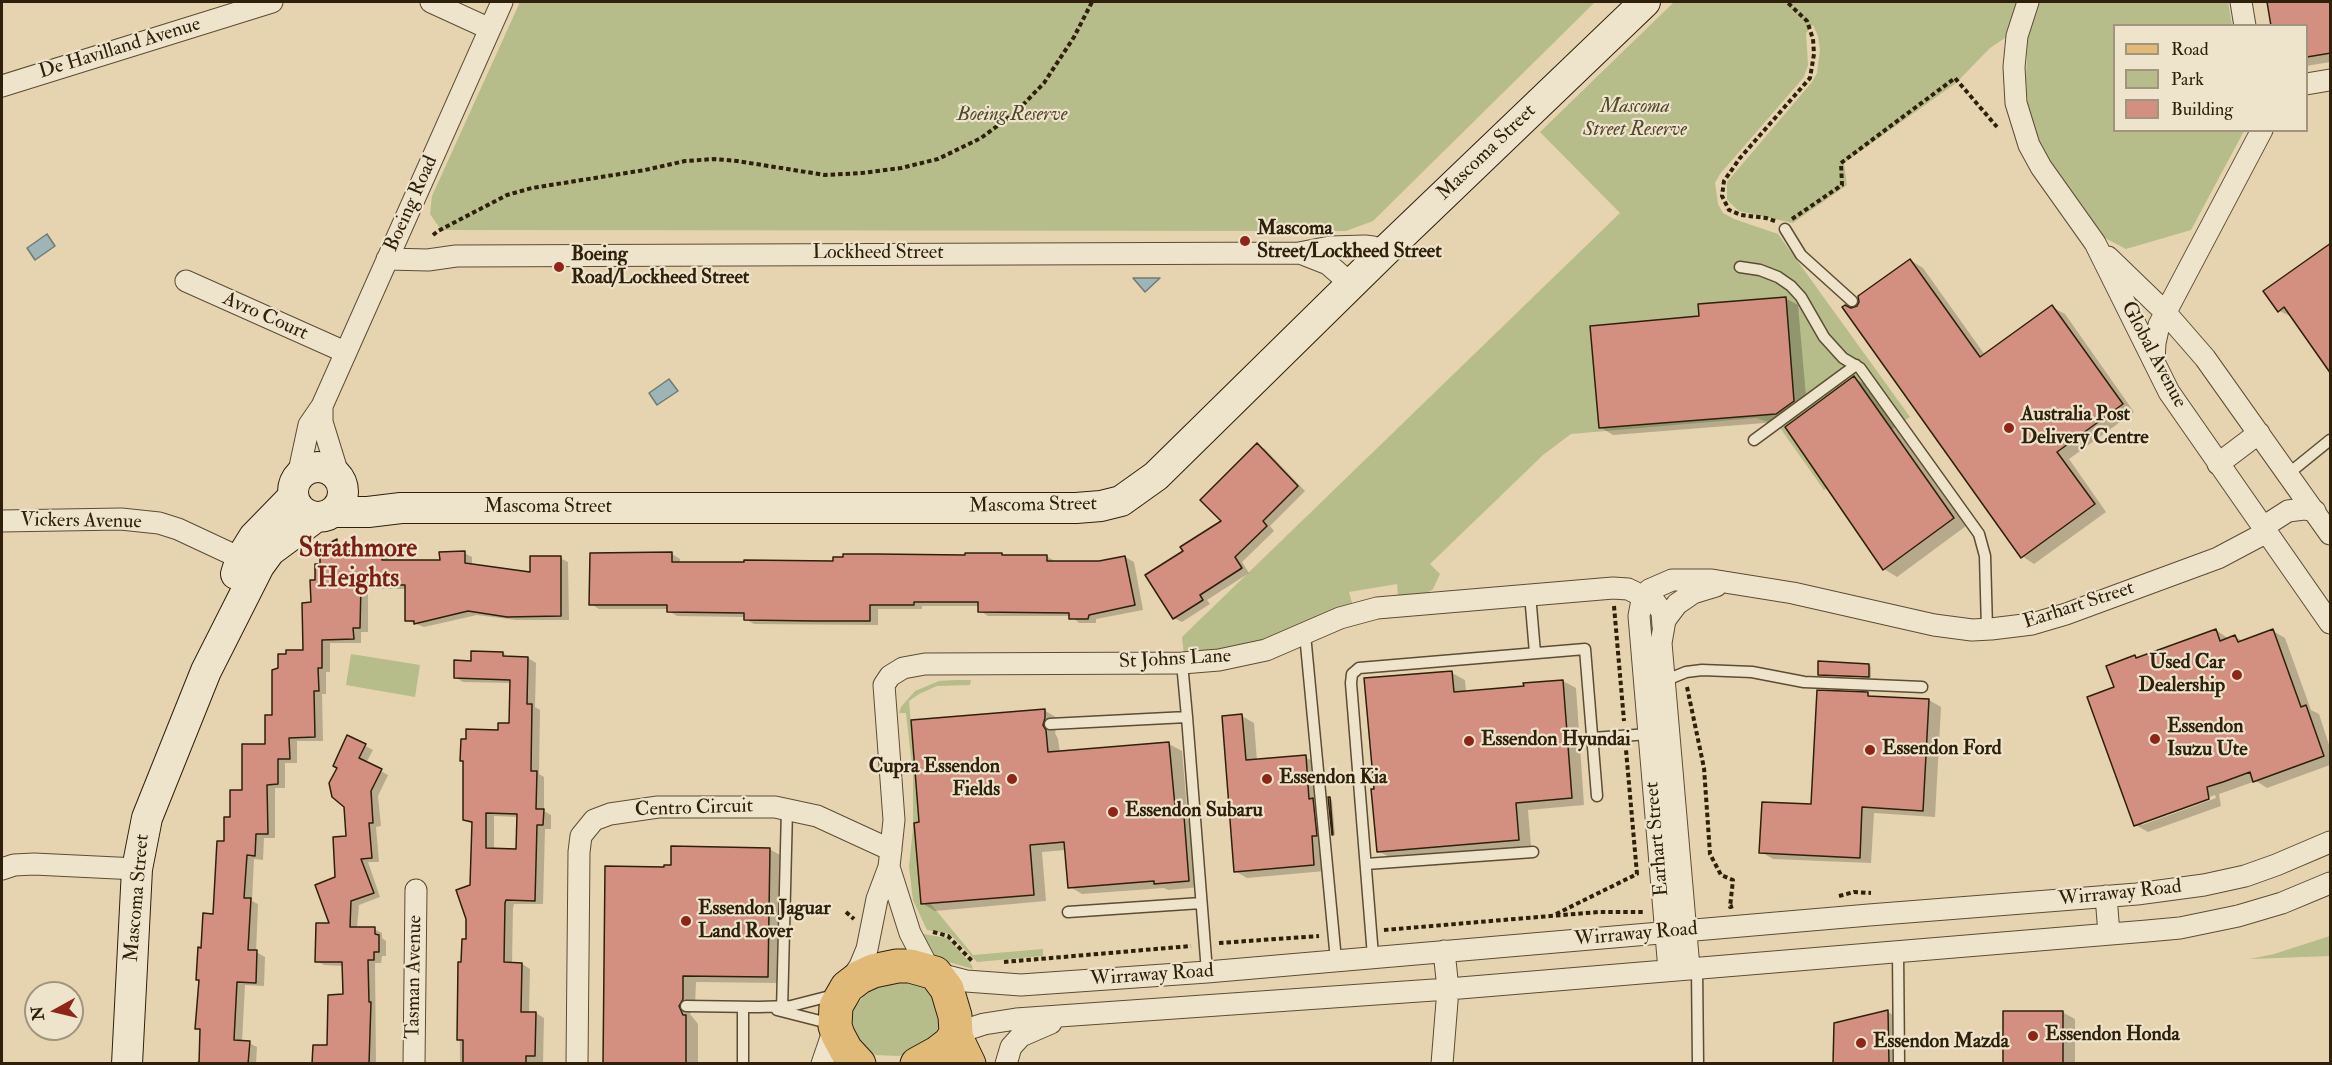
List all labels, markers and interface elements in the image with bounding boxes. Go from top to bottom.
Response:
street label: De Havilland Avenue [36,13,204,85]
legend [2113,24,2308,132]
text: Road [2171,38,2209,61]
text: Park [2171,68,2204,91]
park label: Mascoma Street Reserve [1583,96,1687,143]
text: Building [2171,98,2233,121]
street label: Mascoma Street [1433,100,1541,206]
park label: Boeing Reserve [957,104,1067,128]
street label: Boeing Road [380,152,444,256]
place label: Mascoma Street/Lockheed Street [1257,218,1442,265]
marker: Mascoma Street/Lockheed Street [1238,234,1252,248]
street label: Lockheed Street [812,242,944,266]
place label: Boeing Road/Lockheed Street [571,244,749,291]
marker: Boeing Road/Lockheed Street [552,260,566,274]
street label: Avro Court [219,288,311,346]
street label: Global Avenue [2115,298,2191,412]
place label: Australia Post Delivery Centre [2021,404,2149,451]
marker: Australia Post Delivery Centre [2002,421,2016,435]
street label: Mascoma Street [969,493,1097,519]
street label: Mascoma Street [484,496,612,520]
street label: Vickers Avenue [20,509,142,535]
district label: Strathmore Heights [299,534,417,596]
street label: Earhart Street [2021,577,2137,635]
street label: St Johns Lane [1118,645,1232,675]
place label: Used Car Dealership [2139,652,2225,699]
marker: Used Car Dealership [2230,668,2244,682]
place label: Essendon Isuzu Ute [2167,716,2248,763]
place label: Essendon Hyundai [1481,729,1631,753]
marker: Essendon Isuzu Ute [2148,732,2162,746]
marker: Essendon Hyundai [1462,734,1476,748]
place label: Essendon Ford [1882,738,2002,762]
marker: Essendon Ford [1863,743,1877,757]
place label: Cupra Essendon Fields [869,756,1000,803]
place label: Essendon Kia [1279,767,1387,791]
marker: Cupra Essendon Fields [1005,772,1019,786]
marker: Essendon Kia [1260,772,1274,786]
street label: Earhart Street [1641,781,1675,897]
street label: Centro Circuit [635,795,753,823]
place label: Essendon Subaru [1125,800,1263,824]
marker: Essendon Subaru [1106,805,1120,819]
street label: Mascoma Street [120,833,156,963]
street label: Wirraway Road [2057,876,2183,912]
place label: Essendon Jaguar Land Rover [698,898,831,945]
marker: Essendon Jaguar Land Rover [679,914,693,928]
street label: Tasman Avenue [402,915,428,1039]
street label: Wirraway Road [1573,918,1699,952]
street label: Wirraway Road [1089,960,1215,992]
north arrow [24,981,84,1041]
text: N [27,1005,49,1022]
place label: Essendon Honda [2045,1024,2180,1048]
marker: Essendon Honda [2026,1029,2040,1043]
place label: Essendon Mazda [1873,1031,2009,1055]
marker: Essendon Mazda [1854,1036,1868,1050]

